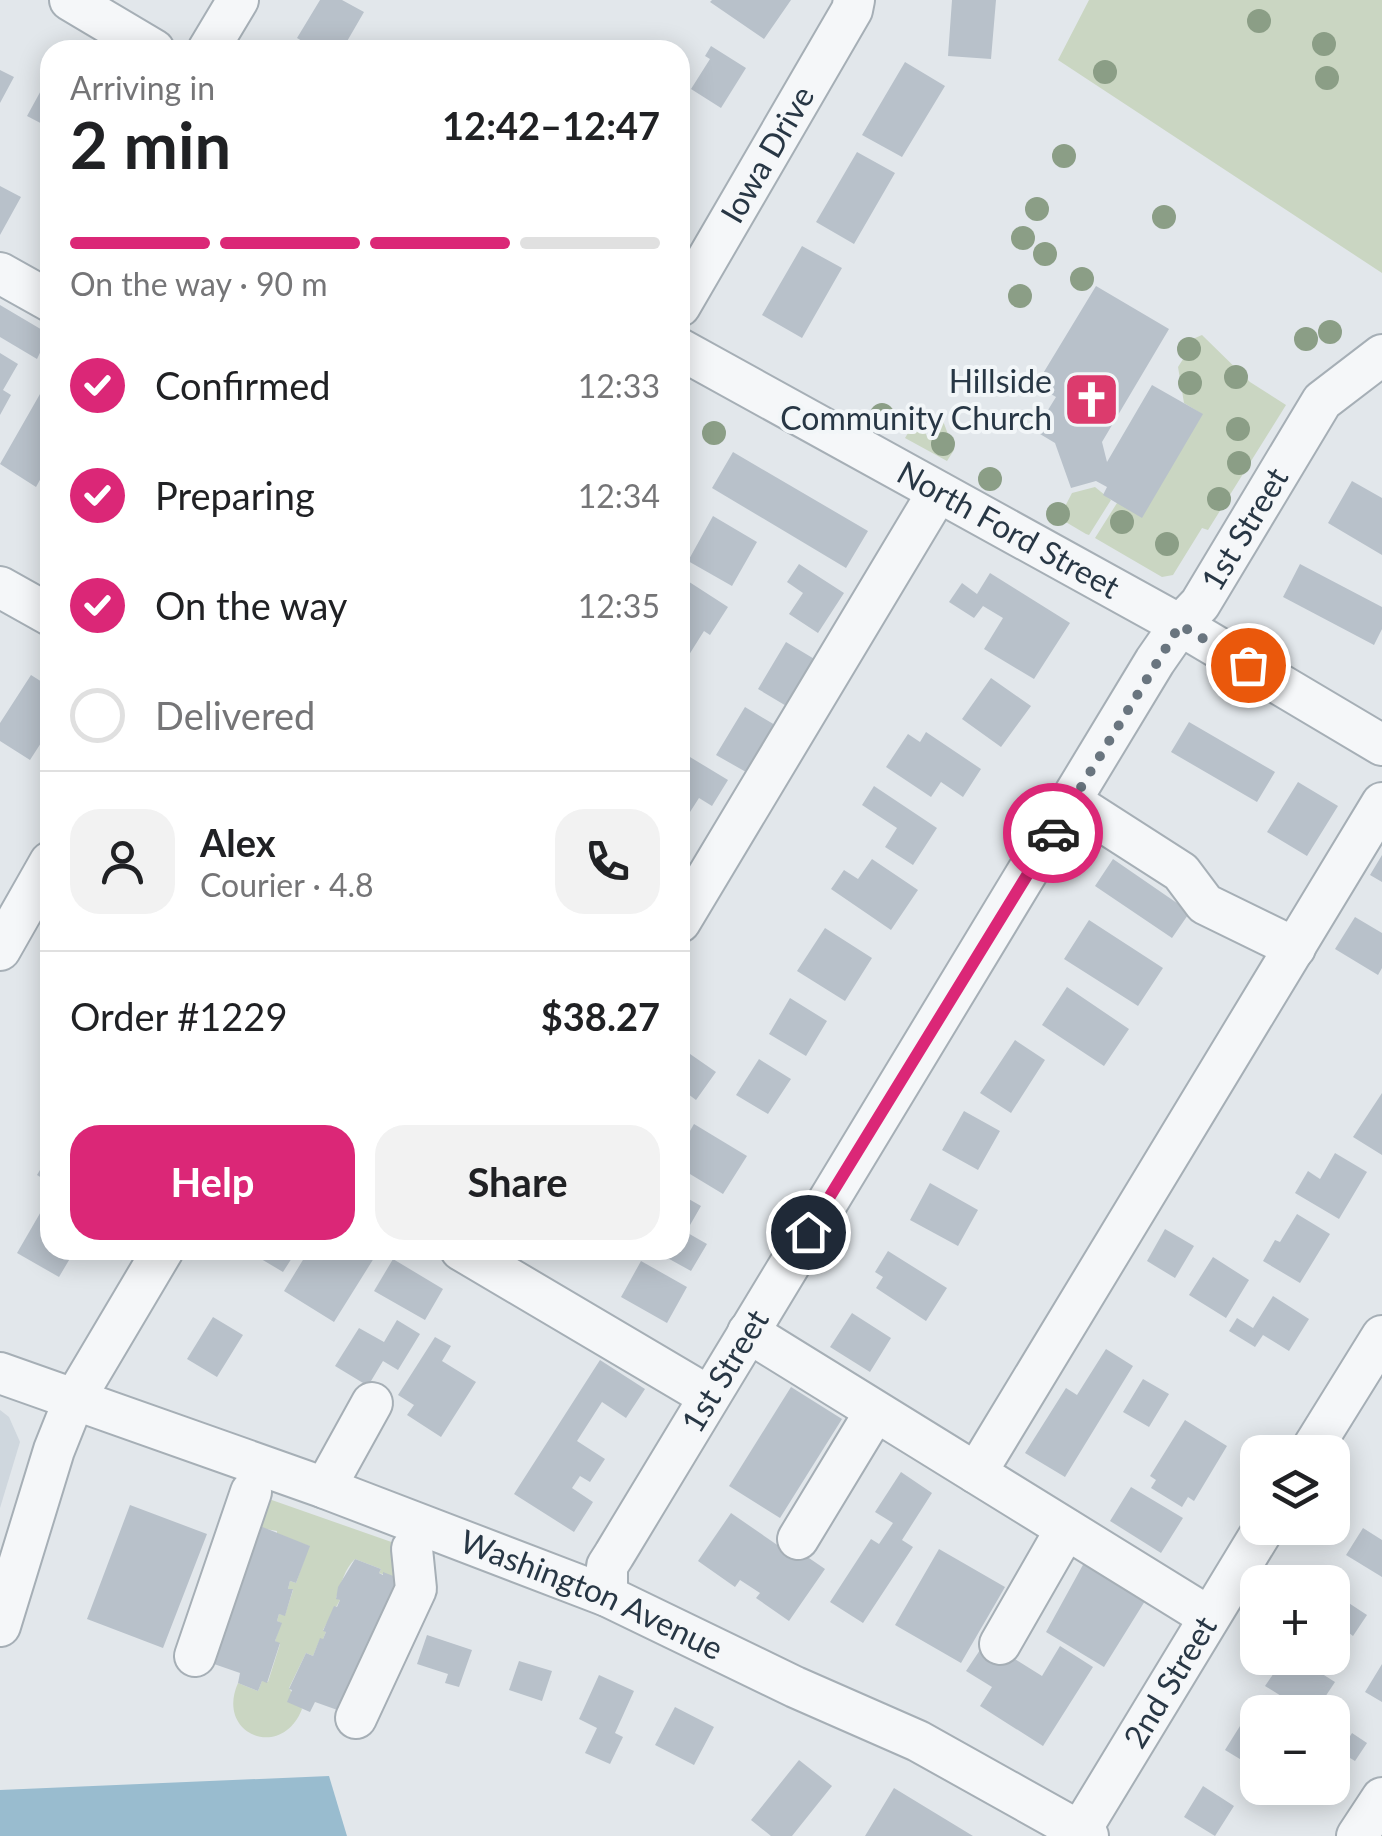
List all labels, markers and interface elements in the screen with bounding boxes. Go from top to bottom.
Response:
text: Arriving in [70,68,215,107]
street label: Iowa Drive [712,79,822,229]
text: 12:42–12:47 [442,102,660,148]
text: 2 min [70,105,231,183]
text: On the way · 90 m [70,264,328,303]
icon: check [70,358,125,413]
place label: Hillside Community Church [780,361,1052,437]
text: Confirmed [155,362,331,408]
text: 12:33 [578,366,660,405]
church icon: Hillside Community Church [1061,370,1121,430]
street label: North Ford Street [891,452,1127,606]
street label: 1st Street [1192,460,1296,597]
icon: check [70,468,125,523]
text: Preparing [155,472,315,518]
text: 12:34 [578,476,660,515]
icon: check [70,578,125,633]
text: On the way [155,582,347,628]
text: 12:35 [578,586,660,625]
pin [1206,623,1291,708]
icon: bag [1221,638,1276,693]
text: Delivered [155,692,315,738]
courier [1003,783,1103,883]
icon: car [1026,806,1081,861]
button: person [70,809,175,914]
button: phone [555,809,660,914]
text: Alex [200,819,276,865]
text: Courier · 4.8 [200,865,374,904]
text: Order #1229 [70,993,287,1039]
text: $38.27 [541,993,660,1039]
button: Help [70,1125,355,1240]
button: Share [375,1125,660,1240]
pin [766,1190,851,1275]
icon: home [781,1205,836,1260]
street label: 1st Street [672,1301,776,1439]
map controls [1240,1435,1350,1805]
button: layers [1240,1435,1350,1545]
street label: Washington Avenue [455,1521,730,1667]
button: + [1240,1565,1350,1675]
street label: 2nd Street [1114,1608,1224,1754]
button: − [1240,1695,1350,1805]

